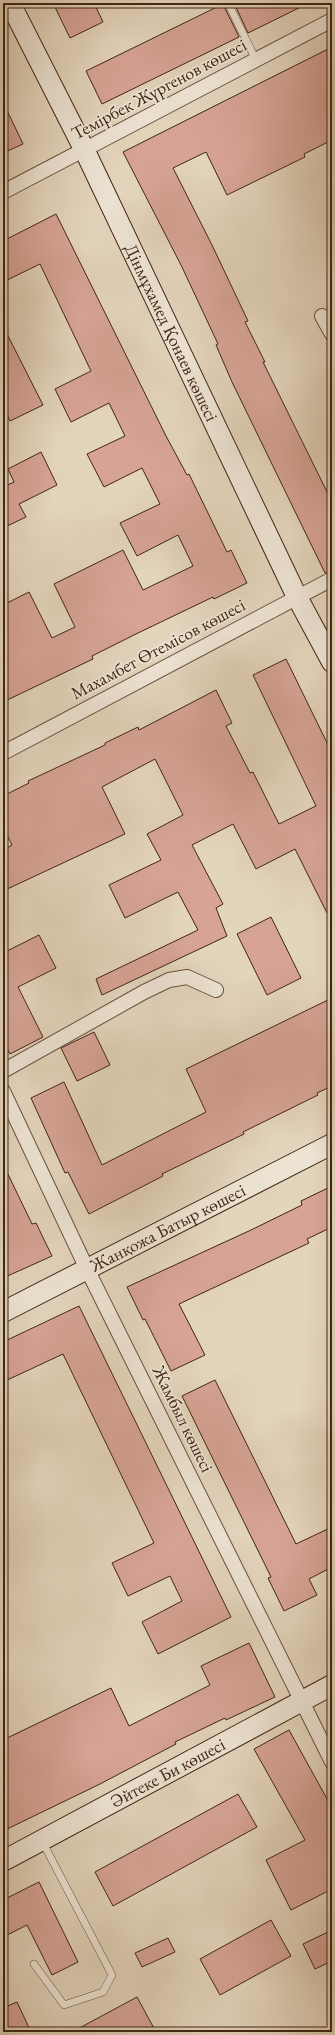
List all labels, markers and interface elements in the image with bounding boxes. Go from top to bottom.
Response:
street label: Темірбек Жүргенов көшесі [67,32,251,144]
street label: Дінмұхамед Қонаев көшесі [120,240,224,425]
street label: Махамбет Өтемісов көшесі [66,592,250,704]
street label: Жанқожа Батыр көшесі [85,1178,250,1277]
street label: Жамбыл көшесі [147,1361,219,1477]
street label: Әйтеке Би көшесі [106,1732,229,1812]

